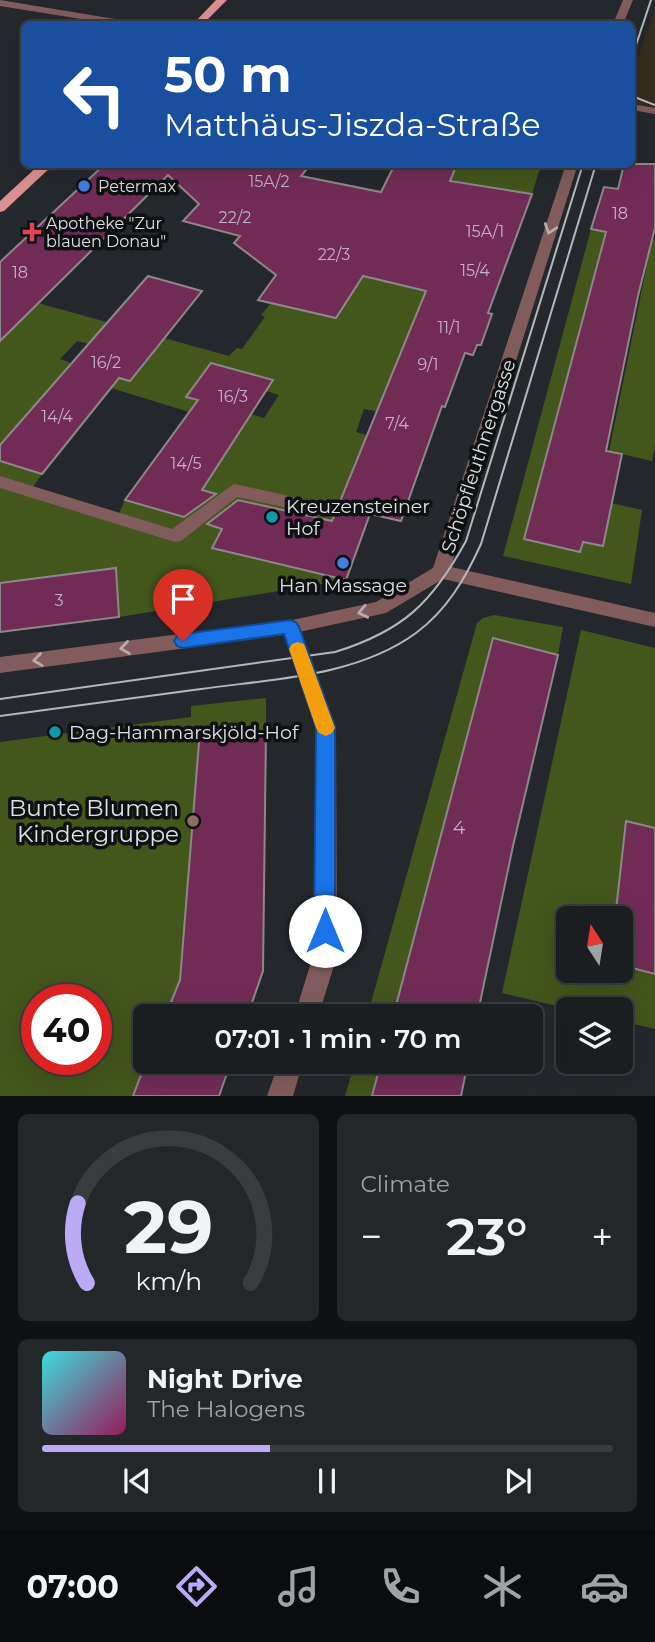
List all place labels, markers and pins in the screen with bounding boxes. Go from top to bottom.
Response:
place label: Petermax [98,177,177,196]
marker: Petermax [76,178,92,194]
place label: Apotheke "Zur blauen Donau" [46,214,166,251]
marker: Apotheke "Zur blauen Donau" [24,224,40,240]
place label: Kreuzensteiner Hof [286,495,430,540]
marker: Kreuzensteiner Hof [264,509,280,525]
marker: Han Massage [335,555,351,571]
pin [153,569,213,641]
place label: Han Massage [279,574,407,597]
place label: Dag-Hammarskjöld-Hof [69,721,300,744]
marker: Dag-Hammarskjöld-Hof [47,724,63,740]
place label: Bunte Blumen Kindergruppe [9,794,179,848]
marker: Bunte Blumen Kindergruppe [185,813,201,829]

